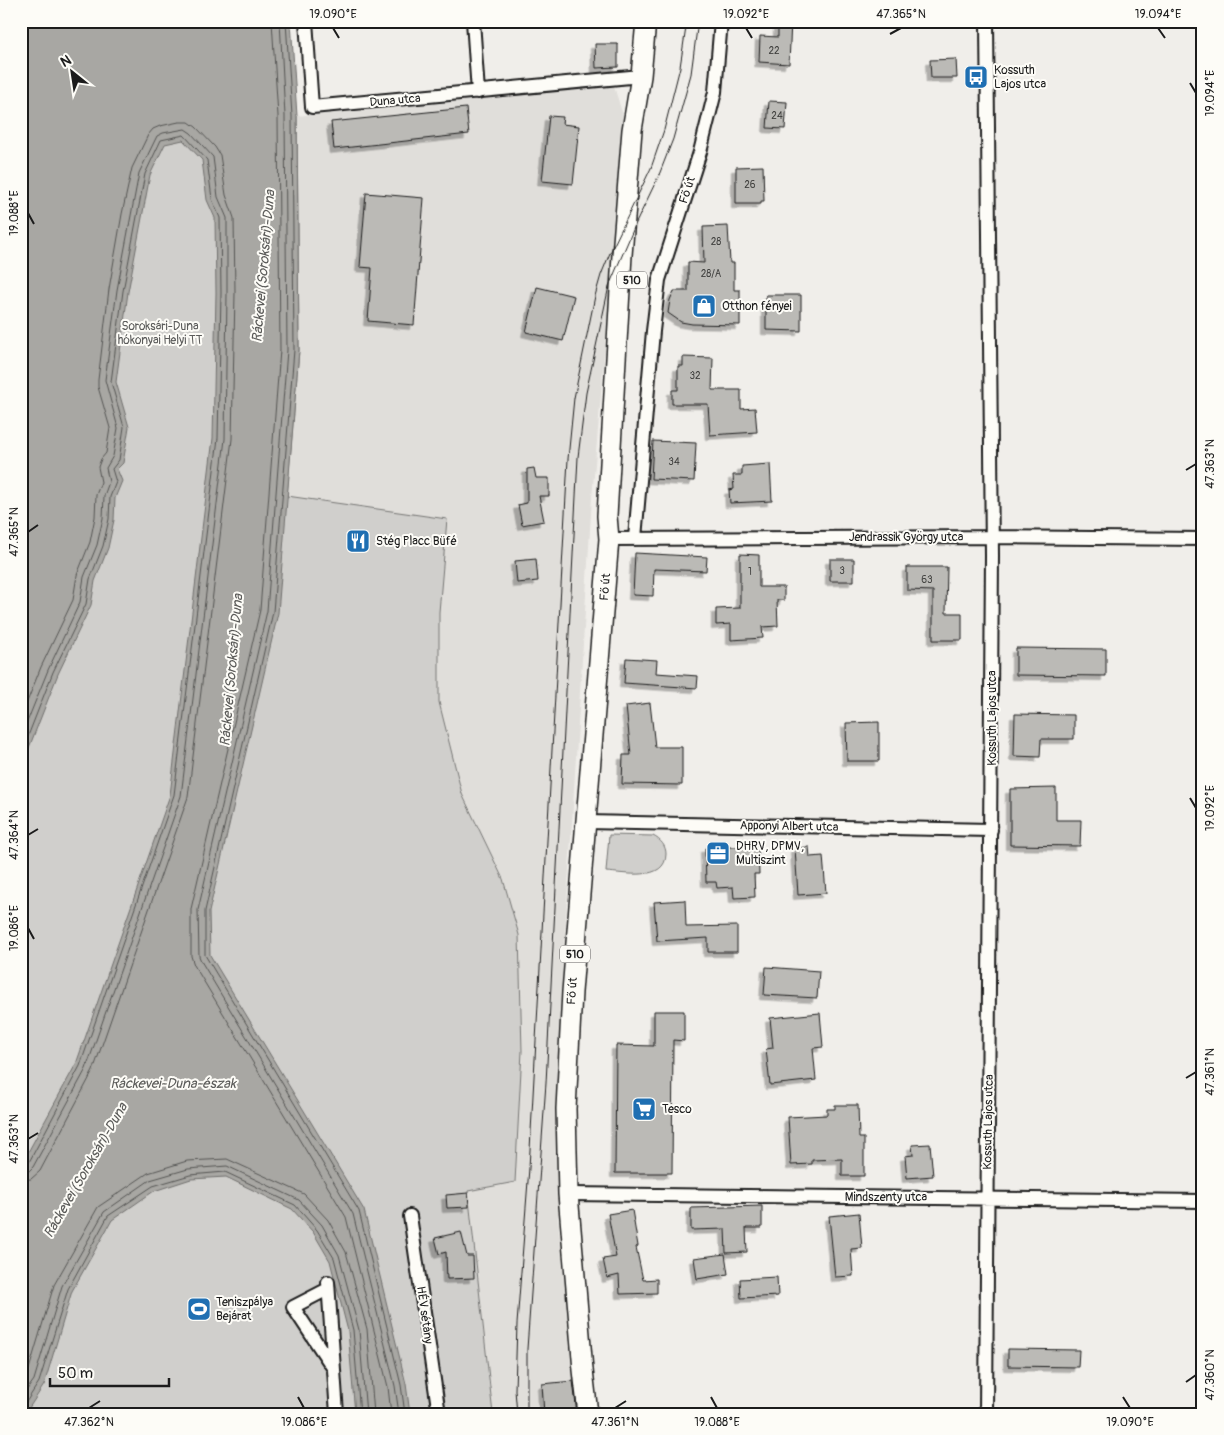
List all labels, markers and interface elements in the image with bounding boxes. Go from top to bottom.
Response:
text: 19.090°E [309,7,357,22]
text: 19.092°E [723,7,769,22]
text: 47.365°N [876,7,926,22]
text: 19.094°E [1135,7,1181,22]
house number: 22 [768,45,780,57]
north arrow [48,48,98,98]
text: N [57,51,74,71]
place label: Kossuth Lajos utca [994,63,1046,92]
bus stop icon: Kossuth Lajos utca [963,64,989,90]
text: 19.094°E [1203,70,1218,116]
street label: Duna utca [369,91,421,110]
house number: 24 [771,110,783,122]
street label: Fő út [676,175,699,206]
house number: 26 [744,179,756,191]
water label: Ráckevei (Soroksári)-Duna [248,188,279,343]
text: 19.088°E [7,190,22,236]
house number: 28 [711,236,721,248]
house number: 28/A [701,268,722,280]
road number: 510 [617,272,647,288]
shop icon: Otthon fényei [691,293,717,319]
place label: Otthon fényei [722,299,792,314]
park label: Soroksári-Duna hókonyai Helyi TT [118,319,203,348]
house number: 32 [689,370,701,382]
text: 47.363°N [1203,439,1218,489]
house number: 34 [668,456,680,468]
text: 47.365°N [7,507,22,557]
restaurant icon: Stég Placc Büfé [345,528,371,554]
street label: Jendrassik György utca [849,530,964,545]
place label: Stég Placc Büfé [376,534,457,549]
house number: 3 [839,565,845,577]
house number: 1 [748,566,752,578]
street label: Fő út [597,573,614,601]
house number: 63 [921,574,933,586]
water label: Ráckevei (Soroksári)-Duna [216,592,247,747]
street label: Kossuth Lajos utca [985,670,1000,766]
text: 19.092°E [1203,785,1218,831]
text: 47.364°N [7,810,22,860]
street label: Apponyi Albert utca [740,818,839,835]
place label: DHRV, DPMV, Multiszint [736,839,804,868]
office icon: DHRV, DPMV, Multiszint [705,840,731,866]
text: 19.086°E [7,905,22,951]
road number: 510 [560,946,590,962]
street label: Fő út [564,977,581,1005]
text: 47.361°N [1203,1048,1218,1096]
street label: Kossuth Lajos utca [980,1074,997,1170]
water label: Ráckevei-Duna-észak [110,1075,237,1092]
supermarket icon: Tesco [631,1096,657,1122]
water label: Ráckevei (Soroksári)-Duna [40,1099,132,1241]
place label: Tesco [662,1102,692,1117]
text: 47.363°N [7,1114,22,1164]
street label: Mindszenty utca [845,1190,928,1205]
street label: HÉV sétány [413,1285,437,1345]
place label: Teniszpálya Bejárat [216,1295,273,1324]
sports icon: Teniszpálya Bejárat [186,1296,212,1322]
text: 47.360°N [1203,1349,1218,1401]
scale bar [50,1355,169,1387]
text: 50 m [58,1364,93,1383]
text: 47.362°N [64,1415,114,1430]
text: 19.086°E [281,1415,327,1430]
text: 47.361°N [591,1415,639,1430]
text: 19.088°E [694,1415,740,1430]
text: 19.090°E [1106,1415,1154,1430]

